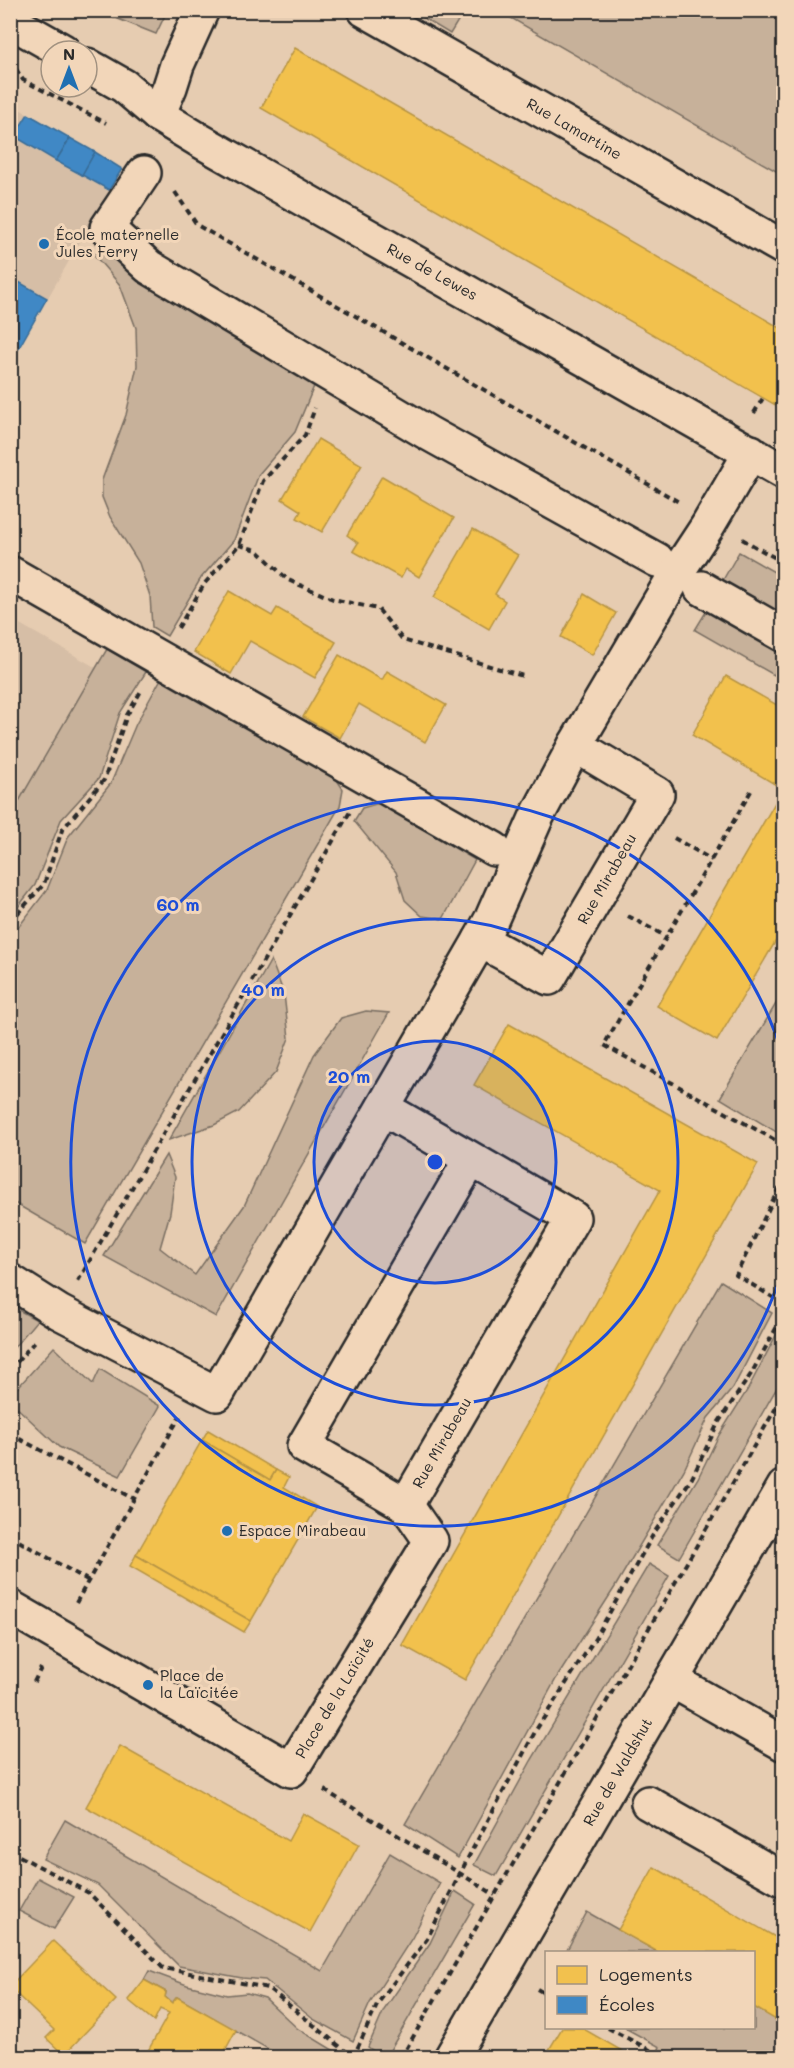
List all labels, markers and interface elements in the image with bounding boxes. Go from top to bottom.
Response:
north arrow [39,39,99,99]
text: N [63,43,75,64]
street label: Rue Lamartine [523,93,626,163]
place label: École maternelle Jules Ferry [56,224,179,261]
marker: École maternelle Jules Ferry [37,237,51,251]
street label: Rue de Lewes [384,238,481,304]
street label: Rue Mirabeau [572,829,640,928]
text: 60 m [156,892,200,916]
text: 40 m [241,977,285,1001]
text: 20 m [328,1064,370,1088]
centre of rings [425,1152,445,1172]
street label: Rue Mirabeau [407,1393,475,1492]
place label: Espace Mirabeau [239,1520,366,1540]
marker: Espace Mirabeau [220,1524,234,1538]
street label: Place de la Laïcité [290,1633,378,1762]
place label: Place de la Laïcitée [160,1665,238,1702]
marker: Place de la Laïcitée [141,1678,155,1692]
street label: Rue de Waldshut [578,1714,656,1829]
legend [545,1951,755,2029]
text: Logements [599,1962,693,1986]
text: Écoles [599,1992,655,2016]

